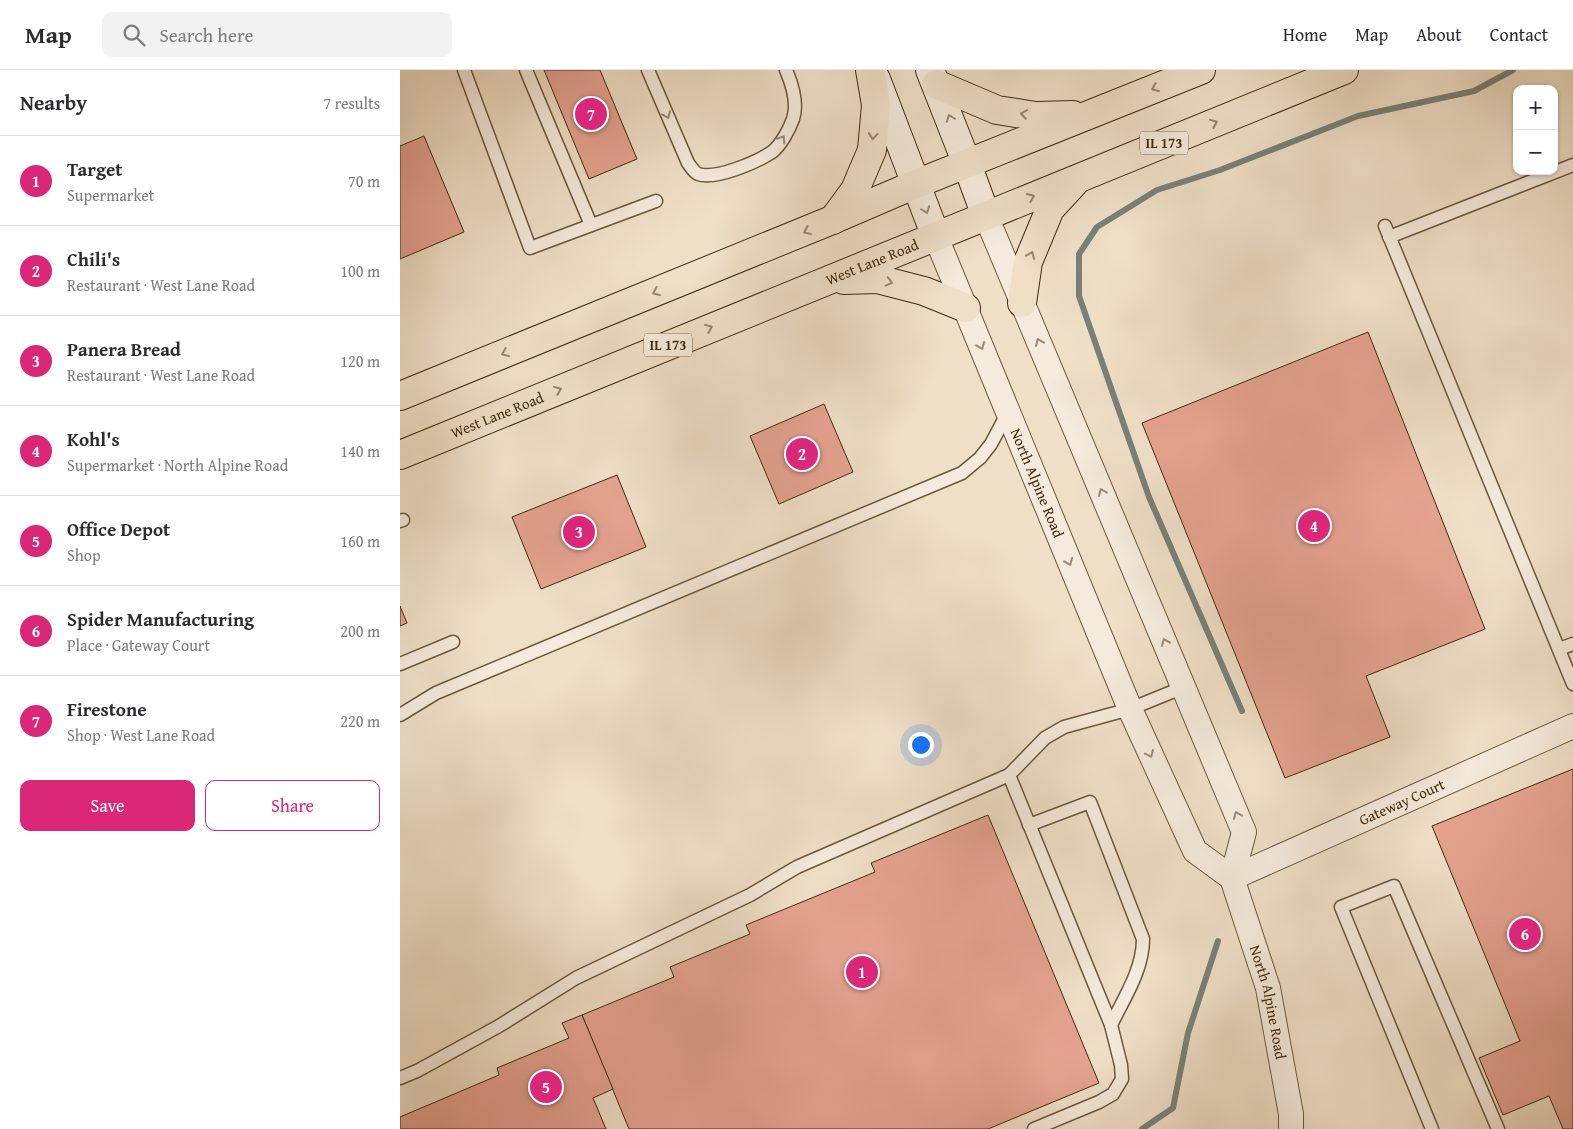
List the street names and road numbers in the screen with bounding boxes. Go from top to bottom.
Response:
road number: IL 173 [1140,132,1188,154]
street label: West Lane Road [823,234,922,290]
road number: IL 173 [644,334,692,356]
street label: West Lane Road [448,387,547,443]
street label: North Alpine Road [1006,425,1069,541]
street label: Gateway Court [1355,773,1449,830]
street label: North Alpine Road [1245,942,1292,1061]

